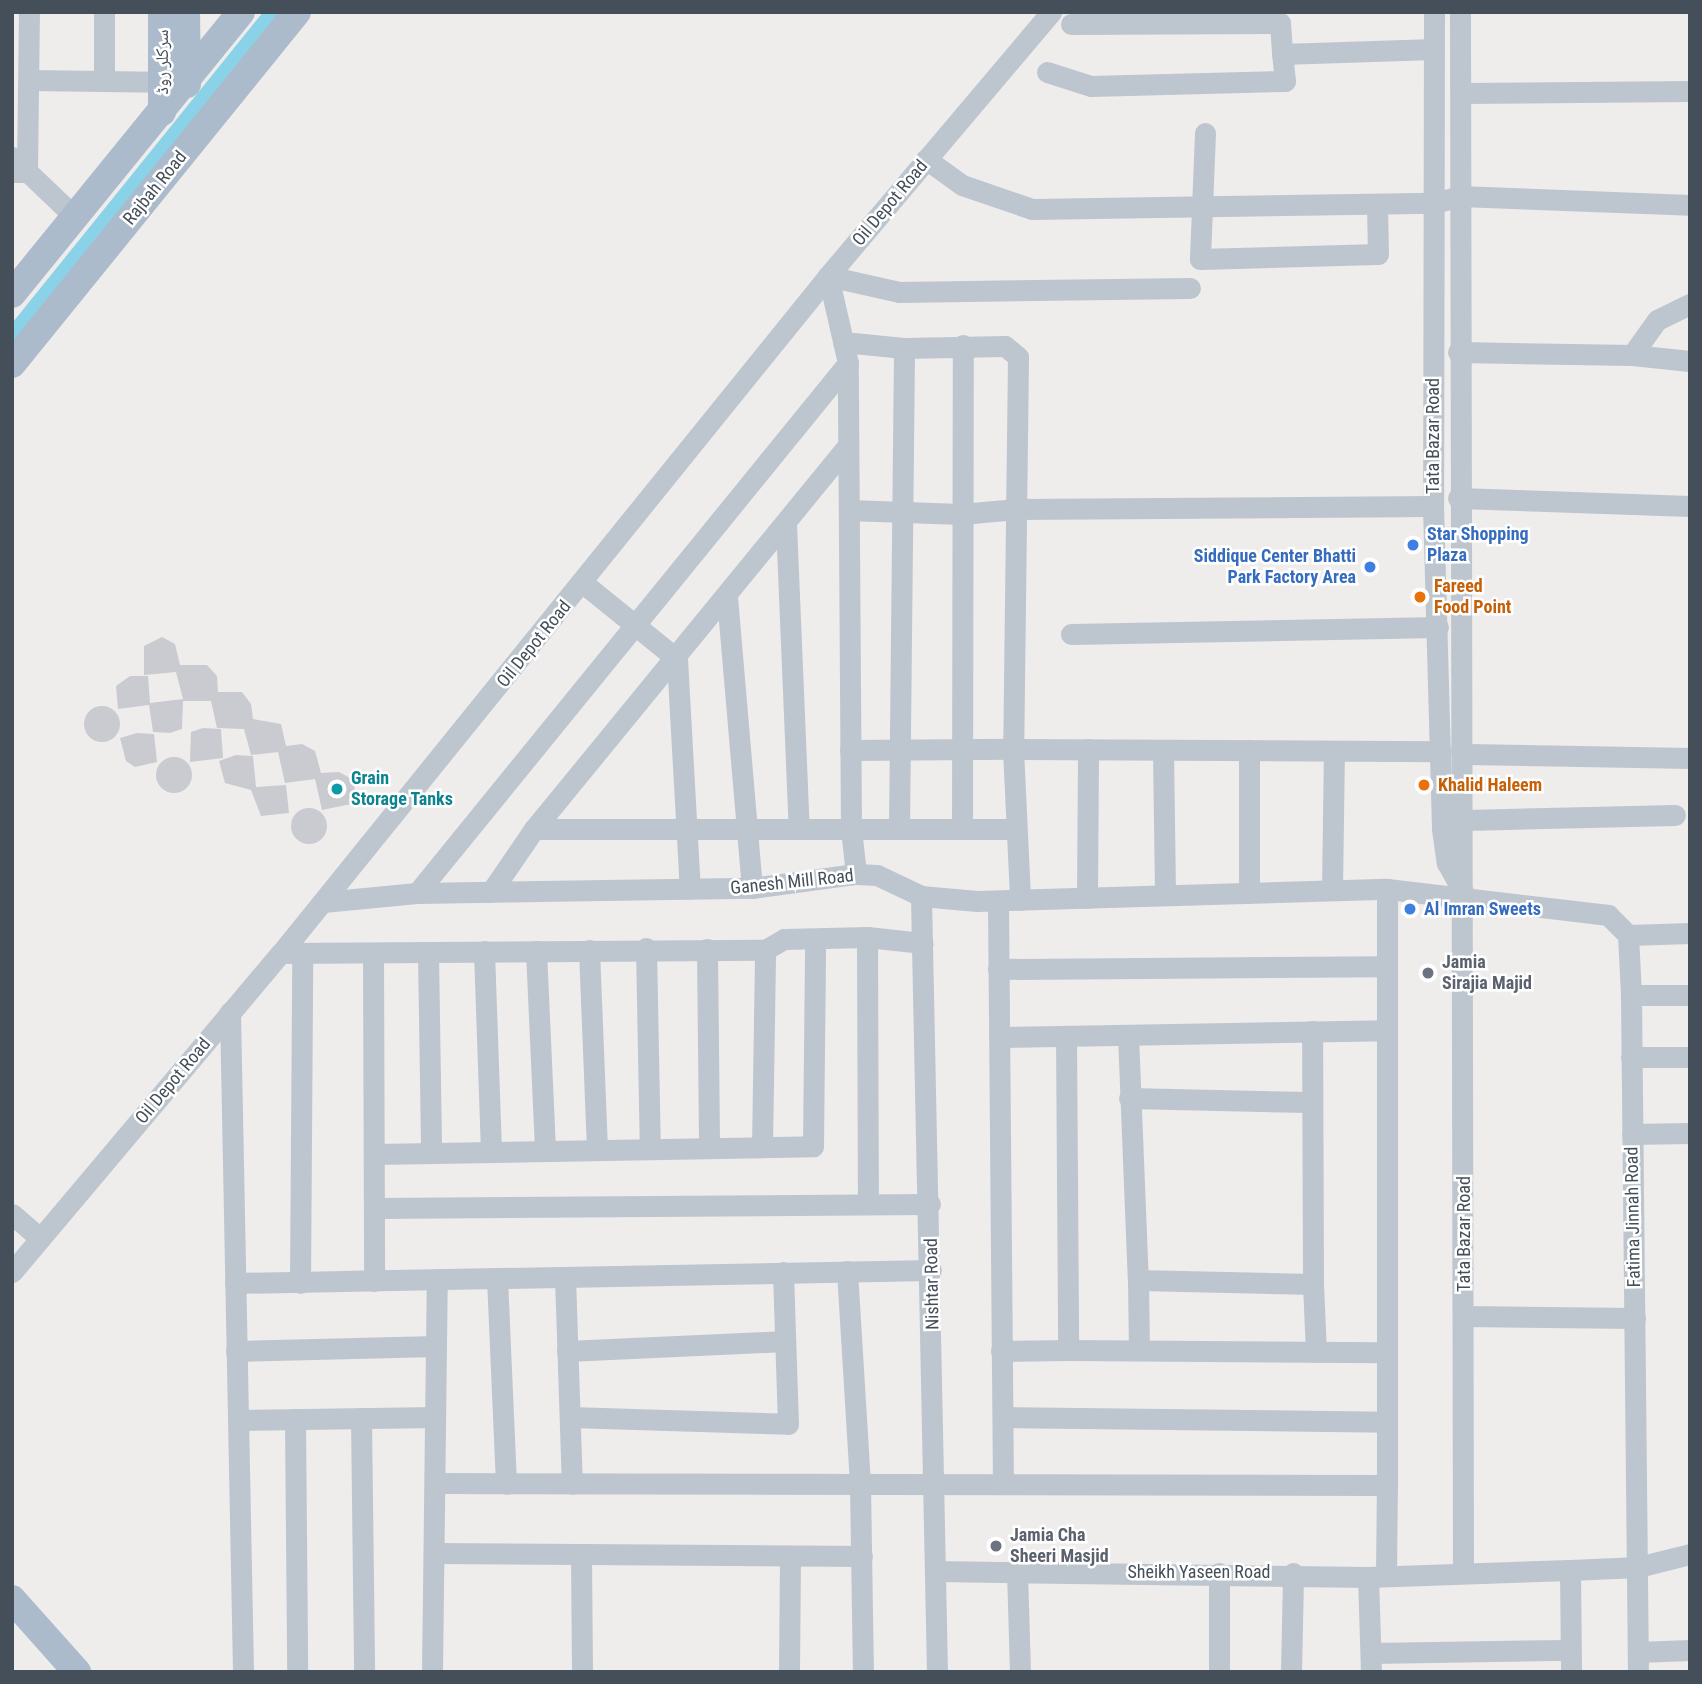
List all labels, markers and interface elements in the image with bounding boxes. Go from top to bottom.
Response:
street label: سرکلر روڈ [151,29,173,95]
street label: Rajbah Road [119,147,191,229]
street label: Oil Depot Road [848,156,932,250]
street label: Tata Bazar Road [1422,378,1444,494]
place label: Star Shopping Plaza [1427,524,1529,566]
marker: Star Shopping Plaza [1405,537,1421,553]
place label: Siddique Center Bhatti Park Factory Area [1194,546,1356,588]
marker: Siddique Center Bhatti Park Factory Area [1362,559,1378,575]
place label: Fareed Food Point [1434,576,1511,618]
marker: Fareed Food Point [1412,589,1428,605]
street label: Oil Depot Road [492,596,576,692]
place label: Grain Storage Tanks [351,768,453,810]
place label: Khalid Haleem [1438,774,1542,796]
marker: Khalid Haleem [1416,777,1432,793]
marker: Grain Storage Tanks [329,781,345,797]
street label: Ganesh Mill Road [729,865,855,899]
place label: Al Imran Sweets [1424,898,1541,920]
marker: Al Imran Sweets [1402,901,1418,917]
place label: Jamia Sirajia Majid [1442,952,1532,995]
marker: Jamia Sirajia Majid [1420,965,1436,981]
street label: Oil Depot Road [131,1034,215,1128]
street label: Fatima Jinnah Road [1621,1147,1645,1287]
street label: Tata Bazar Road [1453,1176,1475,1292]
street label: Nishtar Road [920,1238,944,1330]
place label: Jamia Cha Sheeri Masjid [1010,1525,1109,1568]
marker: Jamia Cha Sheeri Masjid [988,1538,1004,1554]
street label: Sheikh Yaseen Road [1127,1561,1271,1583]

